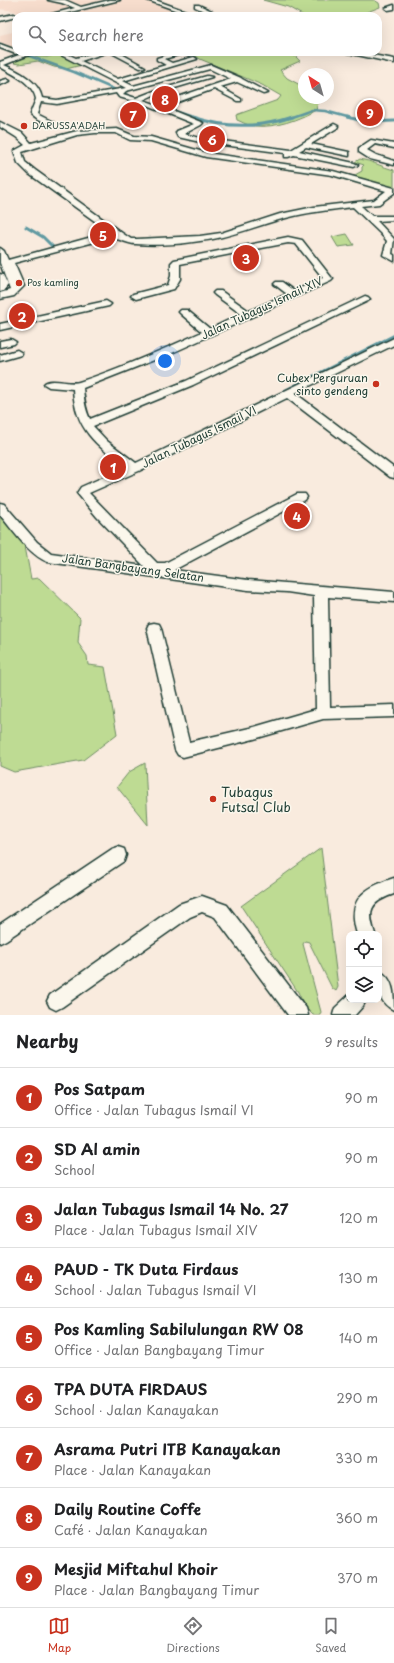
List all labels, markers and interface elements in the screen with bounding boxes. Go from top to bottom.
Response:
search box [12,12,382,56]
icon: search [26,23,48,45]
text: Search here [58,23,144,46]
north arrow [298,68,334,104]
pin: 8 [152,84,178,114]
pin: 9 [357,98,383,128]
pin: 7 [120,100,146,130]
place label: DARUSSA'ADAH [32,118,105,132]
marker: DARUSSA'ADAH [19,121,29,131]
pin: 6 [199,124,225,154]
pin: 5 [90,220,116,250]
pin: 3 [233,243,259,273]
street label: Jalan Tubagus Ismail XIV [198,272,326,343]
place label: Pos kamling [27,275,79,289]
marker: Pos kamling [14,278,24,288]
pin: 2 [9,301,35,331]
your location [155,351,175,371]
place label: Cubex Perguruan sinto gendeng [277,369,368,399]
marker: Cubex Perguruan sinto gendeng [371,379,381,389]
street label: Jalan Tubagus Ismail VI [138,401,259,472]
pin: 1 [100,452,126,482]
pin: 4 [284,501,310,531]
street label: Jalan Bangbayang Selatan [61,549,205,586]
place label: Tubagus Futsal Club [221,782,291,816]
marker: Tubagus Futsal Club [208,794,218,804]
map controls [346,931,382,1003]
button: locate [346,931,382,967]
button: layers [346,967,382,1003]
text: Nearby [16,1028,78,1054]
text: 9 results [324,1032,378,1051]
text: Pos Satpam [54,1077,145,1100]
text: 1 [26,1088,32,1107]
text: 90 m [345,1088,378,1107]
text: Office · Jalan Tubagus Ismail VI [54,1100,254,1119]
text: SD Al amin [54,1137,140,1160]
text: 2 [24,1148,34,1167]
text: 90 m [345,1148,378,1167]
text: School [54,1160,95,1179]
text: Jalan Tubagus Ismail 14 No. 27 [54,1197,288,1220]
text: 3 [25,1208,33,1227]
text: 120 m [339,1208,378,1227]
text: Place · Jalan Tubagus Ismail XIV [54,1220,258,1239]
text: PAUD - TK Duta Firdaus [54,1257,238,1280]
text: 4 [25,1268,33,1287]
text: 130 m [339,1268,378,1287]
text: School · Jalan Tubagus Ismail VI [54,1280,256,1299]
text: Pos Kamling Sabilulungan RW 08 [54,1317,304,1340]
text: 5 [25,1328,33,1347]
text: 140 m [339,1328,378,1347]
text: Office · Jalan Bangbayang Timur [54,1340,264,1359]
text: TPA DUTA FIRDAUS [54,1377,207,1400]
text: 6 [24,1388,34,1407]
text: 290 m [337,1388,378,1407]
text: School · Jalan Kanayakan [54,1400,219,1419]
text: Asrama Putri ITB Kanayakan [54,1437,281,1460]
text: 7 [25,1448,33,1467]
text: 330 m [335,1448,378,1467]
text: Place · Jalan Kanayakan [54,1460,211,1479]
text: Daily Routine Coffe [54,1497,201,1520]
text: 8 [25,1508,33,1527]
text: 360 m [335,1508,378,1527]
text: Café · Jalan Kanayakan [54,1520,208,1539]
text: Mesjid Miftahul Khoir [54,1557,218,1580]
text: 9 [25,1568,33,1587]
text: 370 m [337,1568,378,1587]
text: Place · Jalan Bangbayang Timur [54,1580,259,1599]
tab: Map [48,1615,71,1656]
tab: Directions [166,1615,220,1656]
tab: Saved [315,1615,346,1656]

